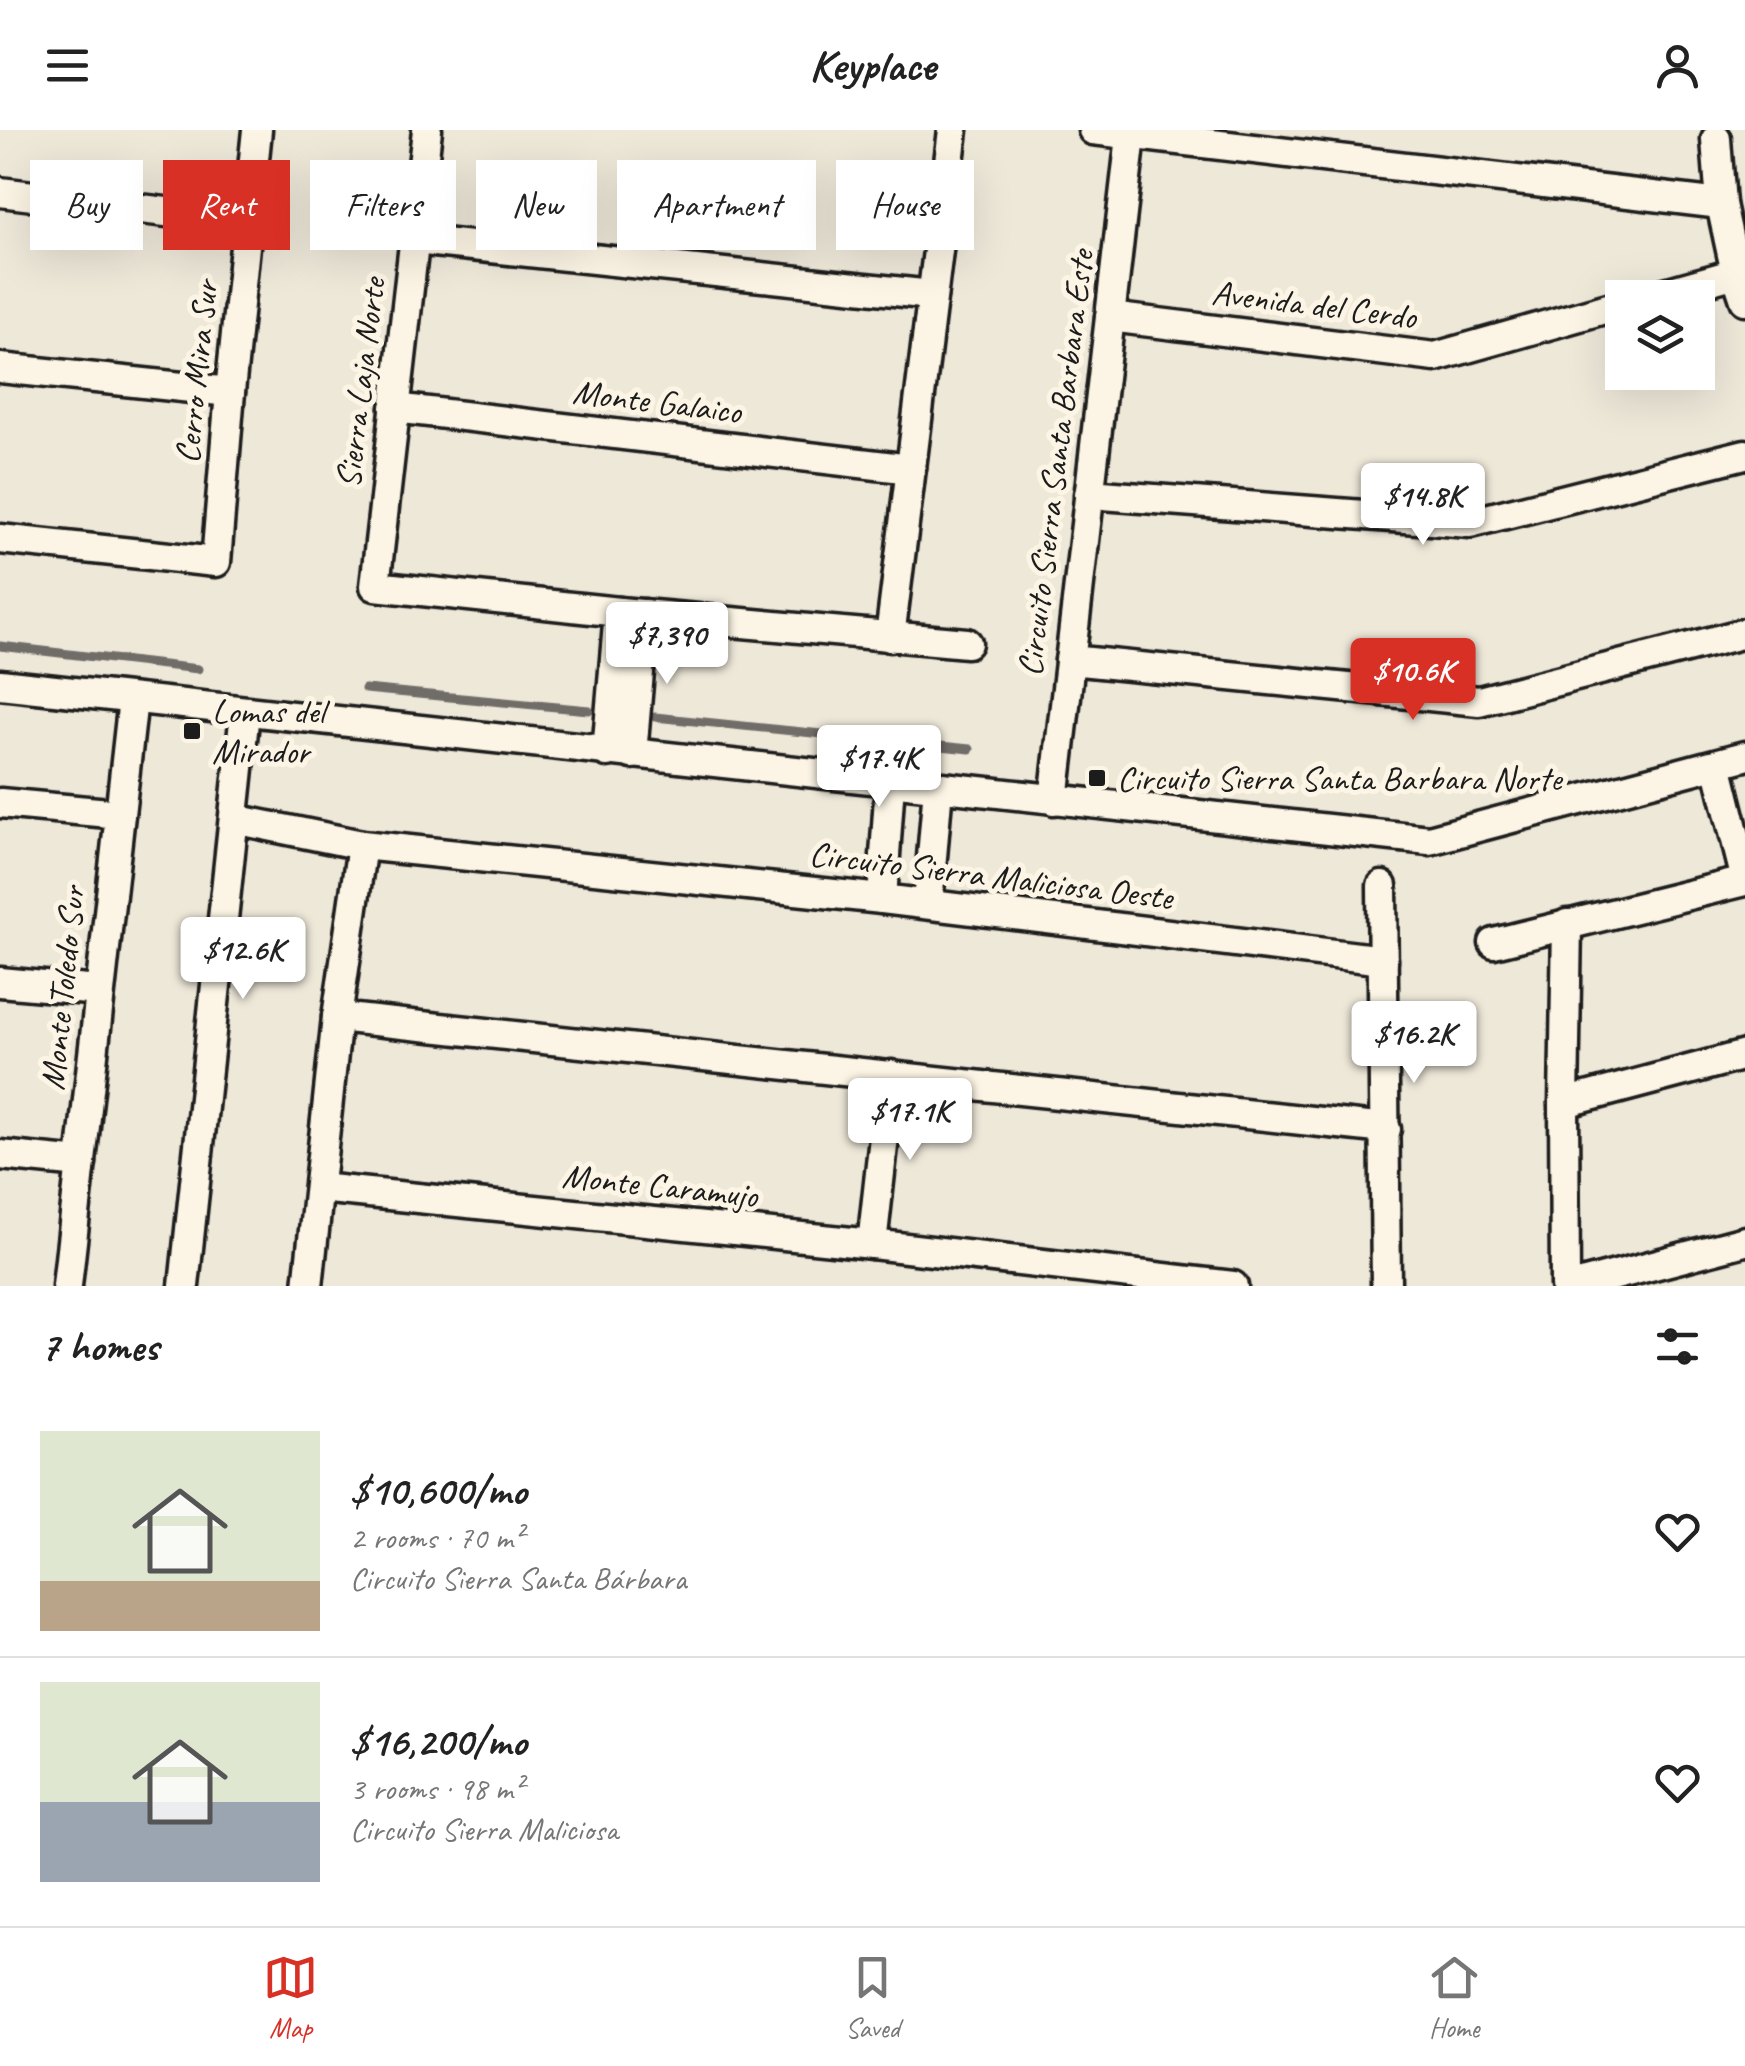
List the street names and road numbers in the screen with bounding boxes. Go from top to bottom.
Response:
street label: Circuito Sierra Santa Barbara Este [1007,245,1104,679]
street label: Avenida del Cerdo [1209,270,1420,340]
street label: Sierra Laja Norte [325,273,396,491]
street label: Cerro Mira Sur [165,275,229,466]
street label: Monte Galaico [570,369,745,434]
street label: Circuito Sierra Maliciosa Oeste [807,831,1178,920]
street label: Monte Toledo Sur [29,882,96,1092]
street label: Monte Caramujo [560,1153,761,1218]

